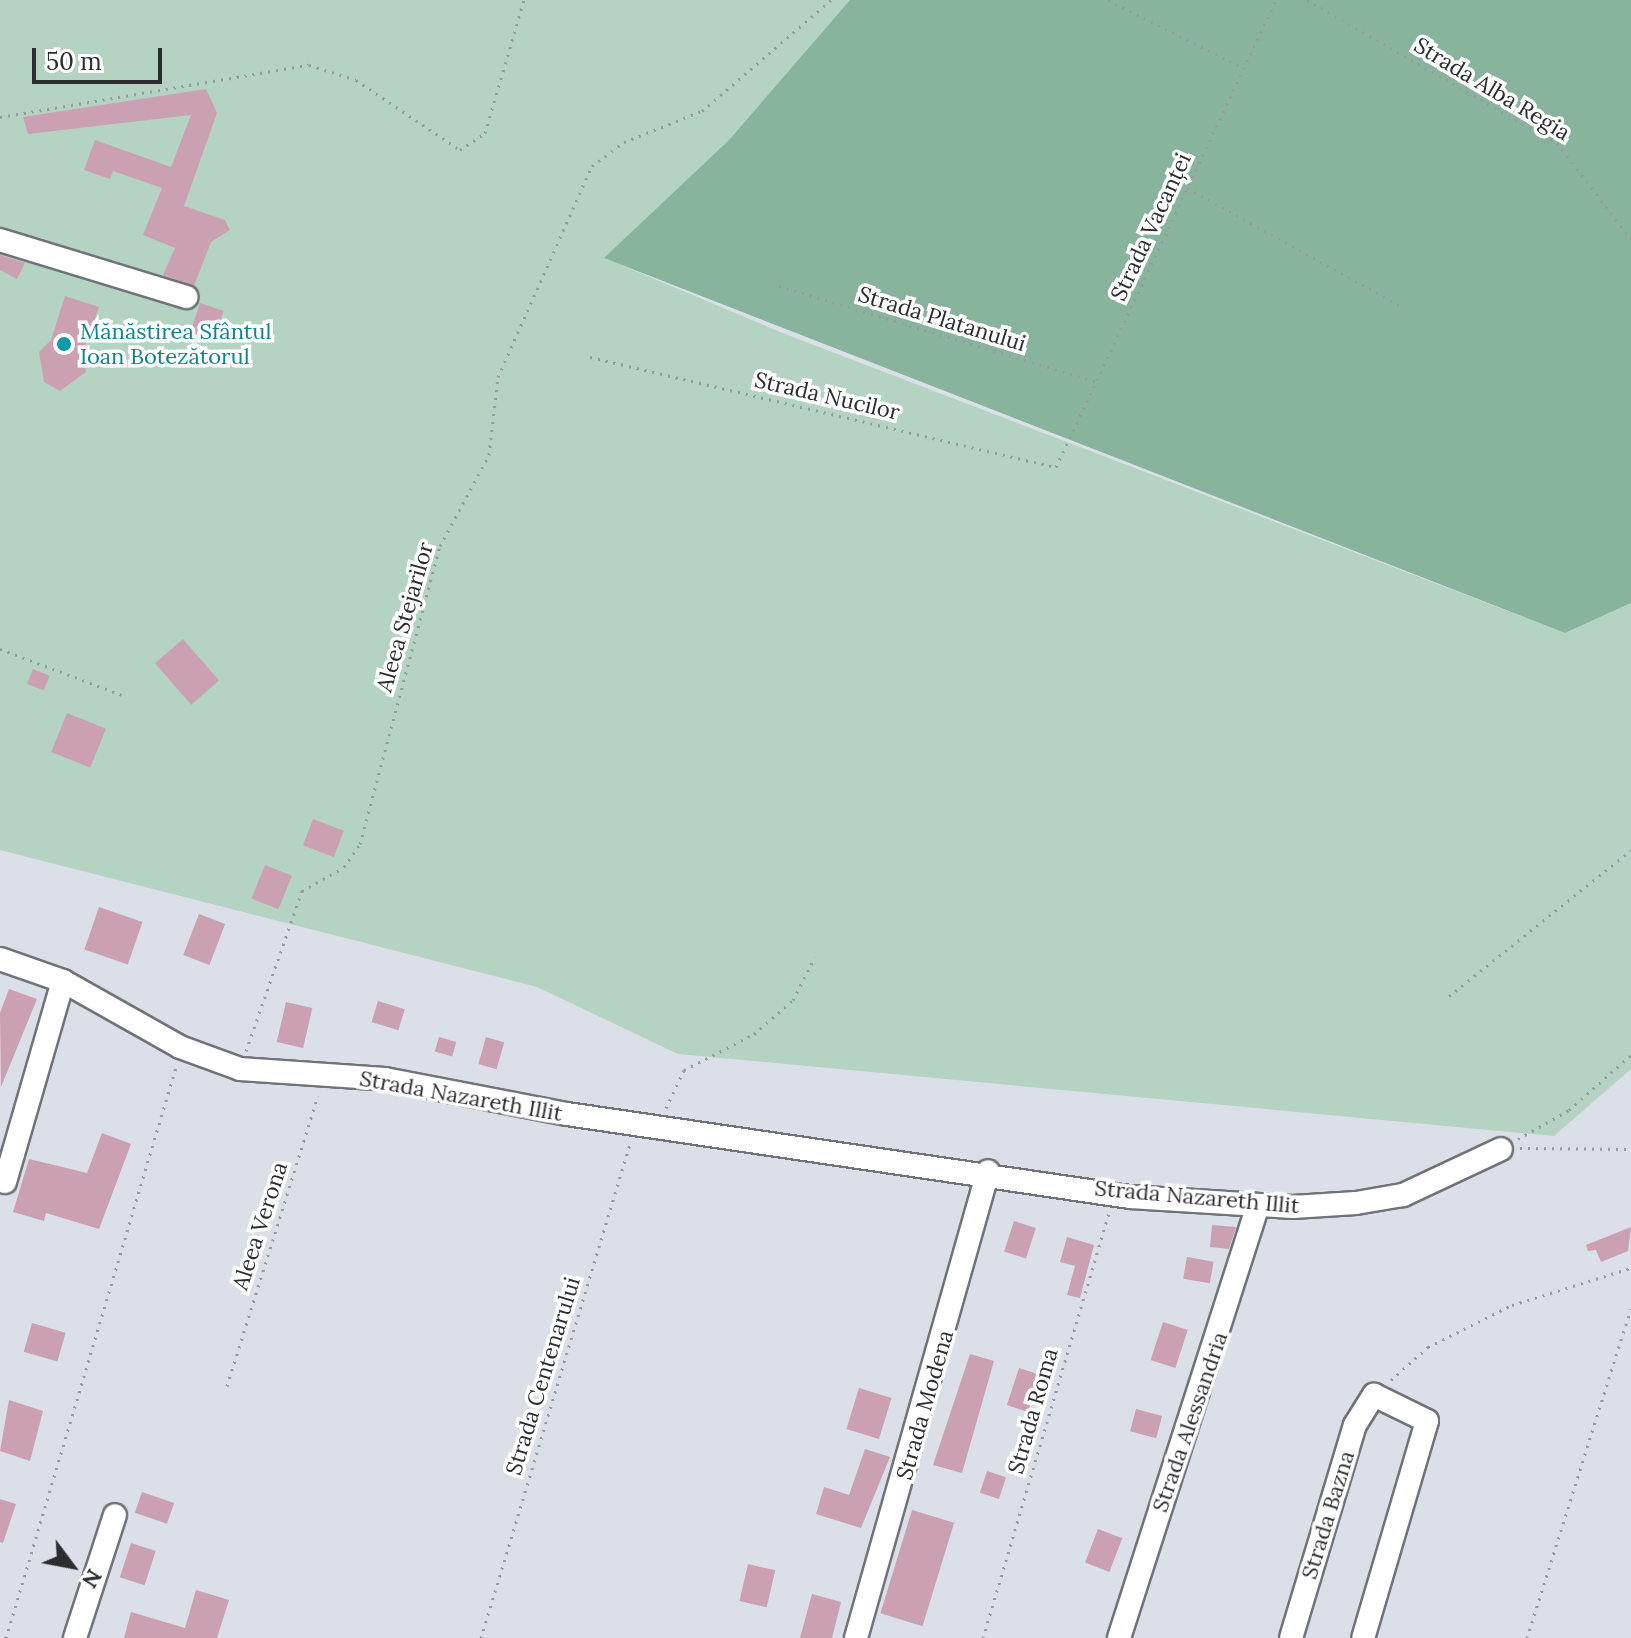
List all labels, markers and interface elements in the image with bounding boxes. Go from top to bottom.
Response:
scale bar [36,32,166,82]
street label: Strada Alba Regia [1409,32,1575,146]
text: 50 m [46,46,102,77]
street label: Strada Vacanței [1105,149,1197,305]
street label: Strada Platanului [855,281,1029,357]
place label: Mănăstirea Sfântul Ioan Botezătorul [80,318,271,370]
marker: Mănăstirea Sfântul Ioan Botezătorul [55,335,73,353]
street label: Strada Nucilor [752,366,902,426]
street label: Aleea Stejarilor [371,539,439,695]
street label: Strada Nazareth Illit [358,1065,564,1127]
street label: Aleea Verona [227,1159,293,1293]
street label: Strada Nazareth Illit [1093,1175,1301,1219]
street label: Strada Centenarului [500,1274,586,1478]
street label: Strada Modena [891,1327,959,1483]
street label: Strada Alessandria [1147,1328,1233,1516]
street label: Strada Roma [1002,1345,1064,1477]
street label: Strada Bazna [1296,1448,1360,1582]
north arrow [32,1526,112,1606]
text: N [76,1564,109,1593]

